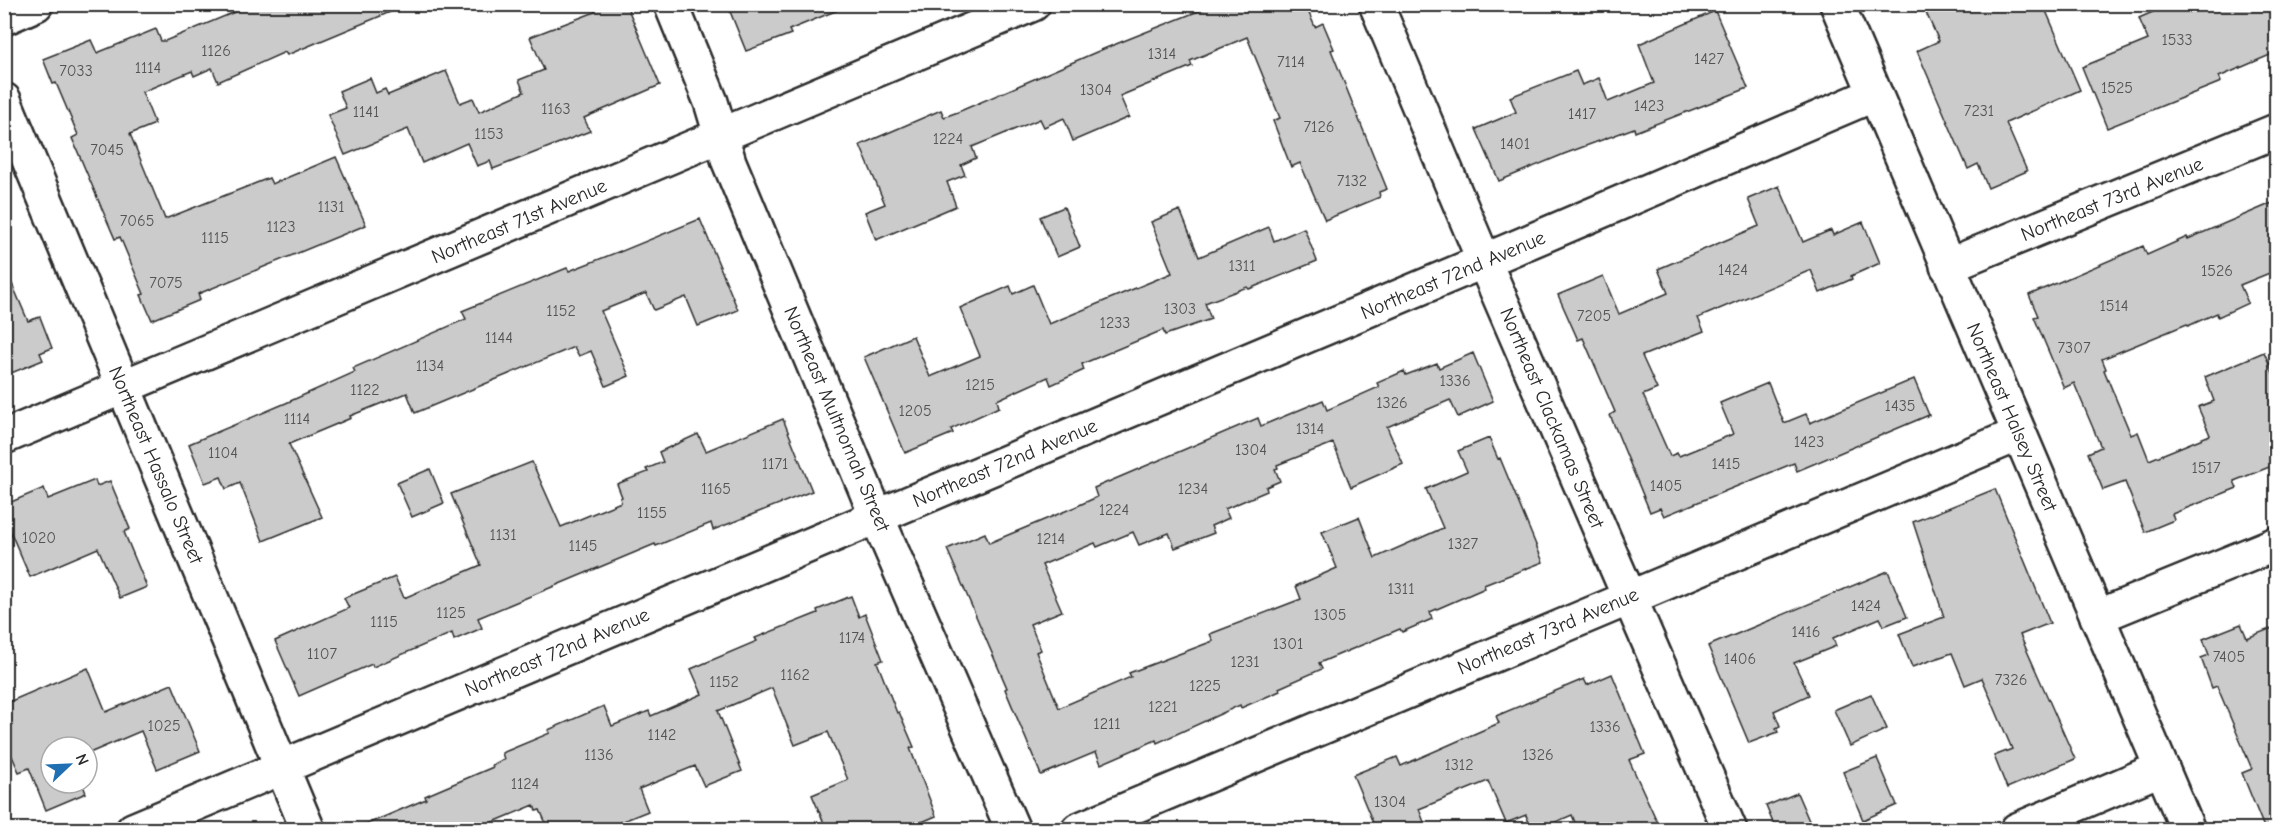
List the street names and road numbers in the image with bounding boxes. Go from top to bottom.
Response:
street label: Northeast 73rd Avenue [2018,152,2206,246]
street label: Northeast 71st Avenue [428,174,610,268]
street label: Northeast 72nd Avenue [1357,226,1549,324]
street label: Northeast Multnomah Street [779,303,895,536]
street label: Northeast Clackamas Street [1495,304,1609,533]
street label: Northeast Halsey Street [1962,319,2063,516]
street label: Northeast Hassalo Street [104,363,209,569]
street label: Northeast 72nd Avenue [909,414,1101,512]
street label: Northeast 73rd Avenue [1454,582,1642,680]
street label: Northeast 72nd Avenue [461,603,653,701]

